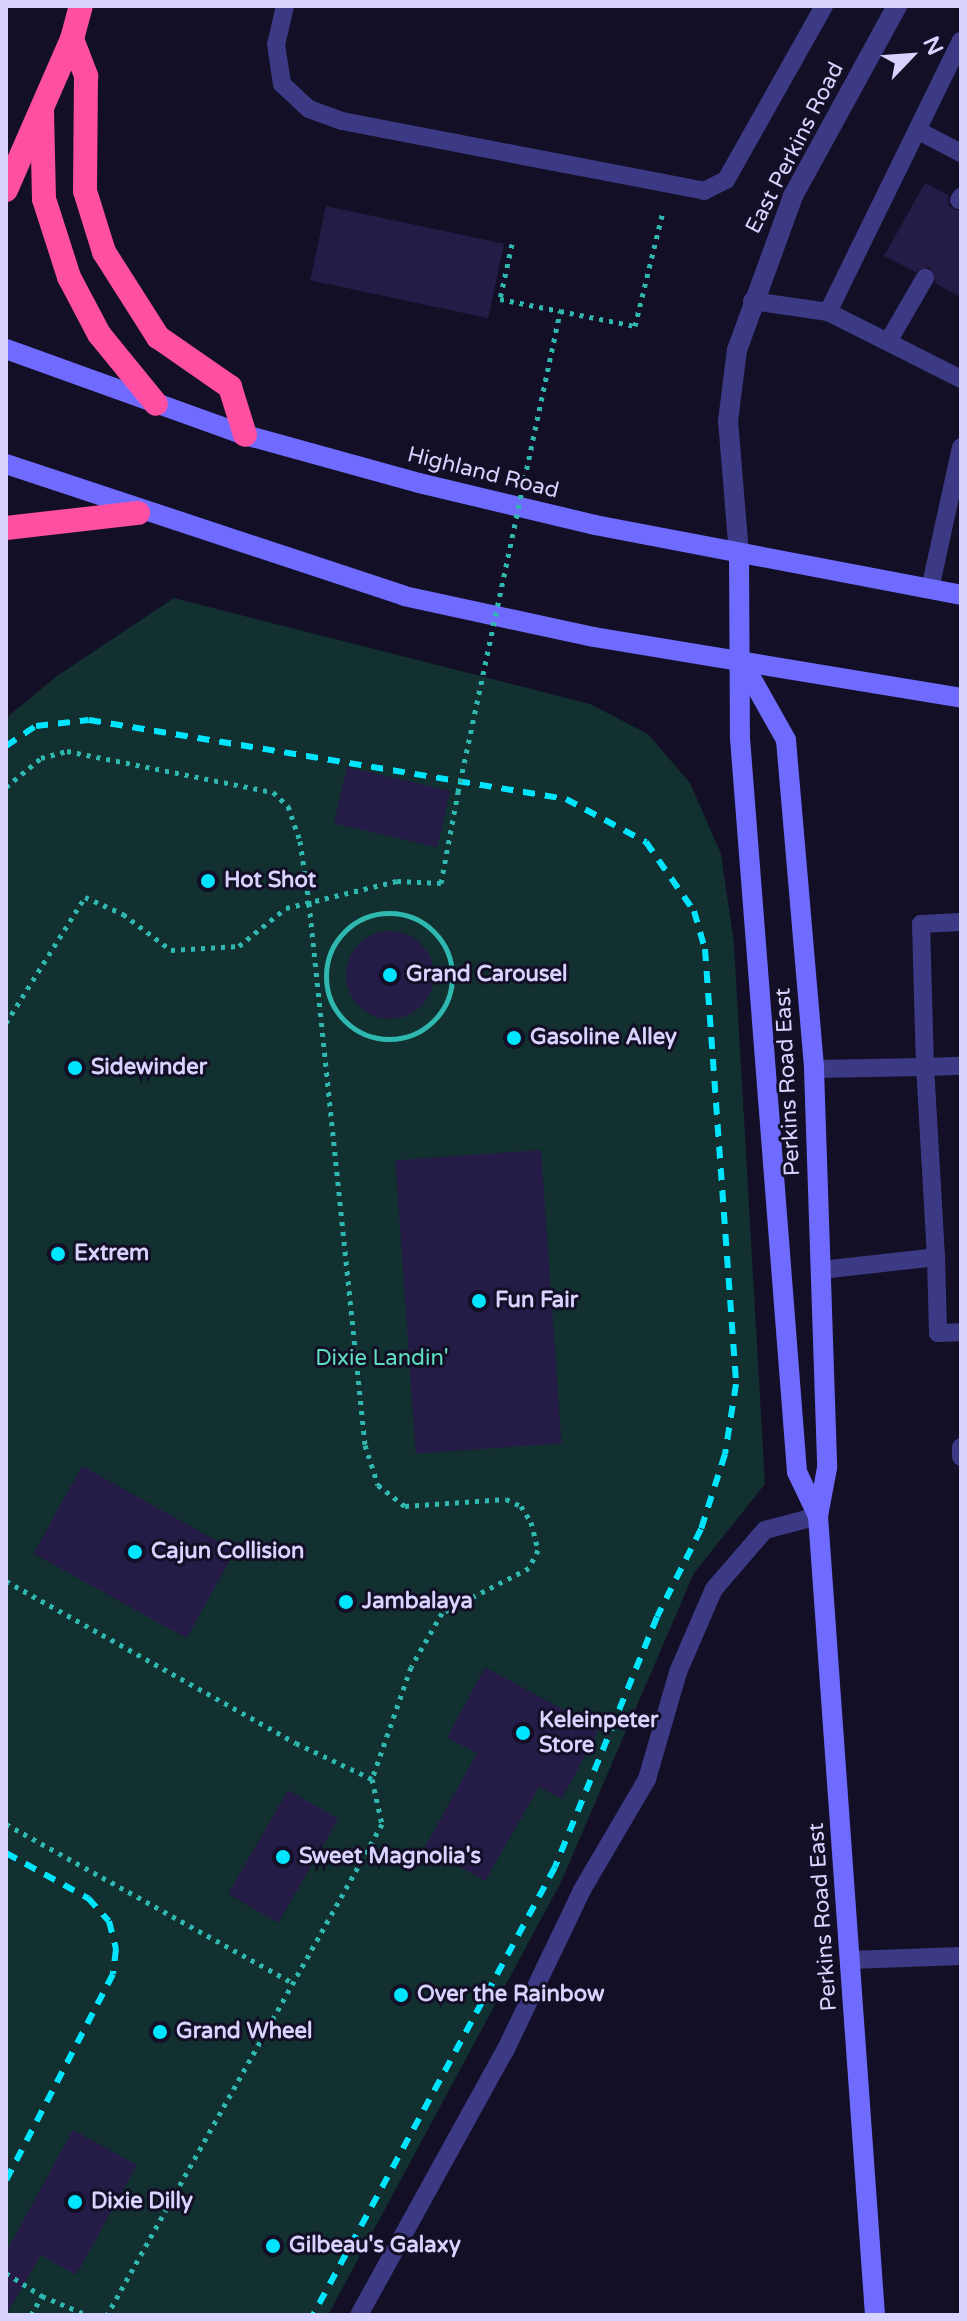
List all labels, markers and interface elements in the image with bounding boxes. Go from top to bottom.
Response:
north arrow [871,16,951,96]
text: N [917,32,948,59]
street label: East Perkins Road [740,58,850,238]
street label: Highland Road [404,441,562,505]
place label: Hot Shot [224,868,316,894]
marker: Hot Shot [199,872,217,890]
place label: Grand Carousel [406,962,567,988]
marker: Grand Carousel [381,966,399,984]
street label: Perkins Road East [770,987,806,1177]
place label: Gasoline Alley [530,1025,677,1051]
marker: Gasoline Alley [505,1029,523,1047]
place label: Sidewinder [91,1055,207,1081]
marker: Sidewinder [66,1059,84,1077]
place label: Extrem [74,1241,149,1267]
marker: Extrem [49,1245,67,1263]
place label: Fun Fair [495,1288,578,1314]
marker: Fun Fair [470,1292,488,1310]
park label: Dixie Landin' [315,1346,449,1372]
place label: Cajun Collision [151,1539,304,1565]
marker: Cajun Collision [126,1543,144,1561]
place label: Jambalaya [362,1589,473,1615]
marker: Jambalaya [337,1593,355,1611]
place label: Keleinpeter Store [539,1707,658,1758]
marker: Keleinpeter Store [514,1724,532,1742]
street label: Perkins Road East [803,1822,843,2012]
place label: Sweet Magnolia's [299,1844,481,1870]
marker: Sweet Magnolia's [274,1848,292,1866]
place label: Over the Rainbow [417,1982,604,2008]
marker: Over the Rainbow [392,1986,410,2004]
place label: Grand Wheel [176,2019,312,2045]
marker: Grand Wheel [151,2023,169,2041]
place label: Dixie Dilly [91,2189,193,2215]
marker: Dixie Dilly [66,2193,84,2211]
place label: Gilbeau's Galaxy [289,2233,461,2259]
marker: Gilbeau's Galaxy [264,2237,282,2255]

